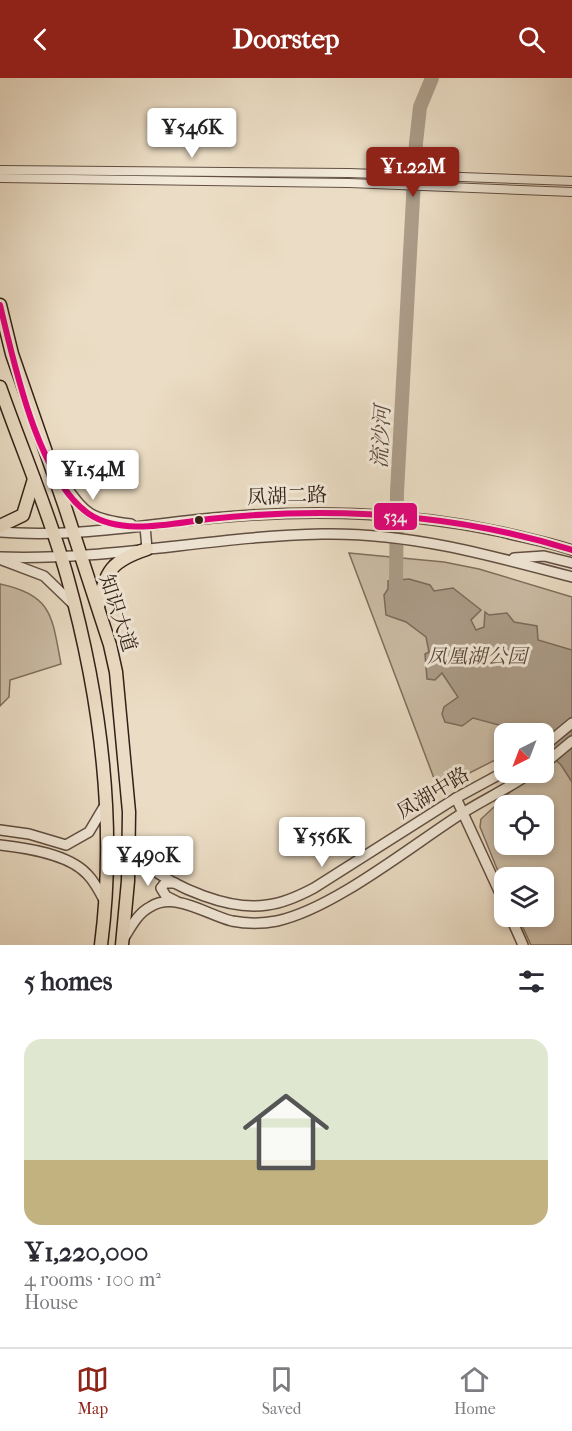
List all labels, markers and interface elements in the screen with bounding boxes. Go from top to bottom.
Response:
icon: back [24,23,57,56]
text: Doorstep [233,23,339,55]
icon: search [515,23,548,56]
pin: ¥546K [150,108,234,159]
text: ¥546K [161,116,223,139]
pin: ¥1.22M [364,147,462,198]
text: ¥1.22M [380,155,446,178]
water label: 流沙河 [367,401,395,469]
pin: ¥1.54M [44,450,142,501]
text: ¥1.54M [61,458,125,481]
street label: 凤湖二路 [247,483,327,509]
line badge: 534 [373,502,418,531]
text: 534 [384,507,408,527]
unlabelled marker [193,514,205,526]
street label: 知识大道 [95,571,141,655]
park label: 凤凰湖公园 [427,645,530,668]
north arrow [494,723,554,783]
map controls [494,723,554,927]
street label: 凤湖中路 [393,763,473,823]
button: locate [494,795,554,855]
pin: ¥556K [280,817,364,868]
text: ¥556K [293,825,351,848]
pin: ¥490K [106,836,190,887]
text: ¥490K [116,844,180,867]
button: layers [494,867,554,927]
icon: filters [515,965,548,998]
text: 5 homes [24,966,112,997]
icon: home [232,1078,340,1186]
text: ¥1,220,000 [24,1237,148,1268]
text: 4 rooms · 100 m² [24,1268,161,1291]
text: House [24,1291,78,1314]
tab: Map [76,1363,109,1418]
tab: Saved [262,1363,302,1418]
tab: Home [454,1363,496,1418]

